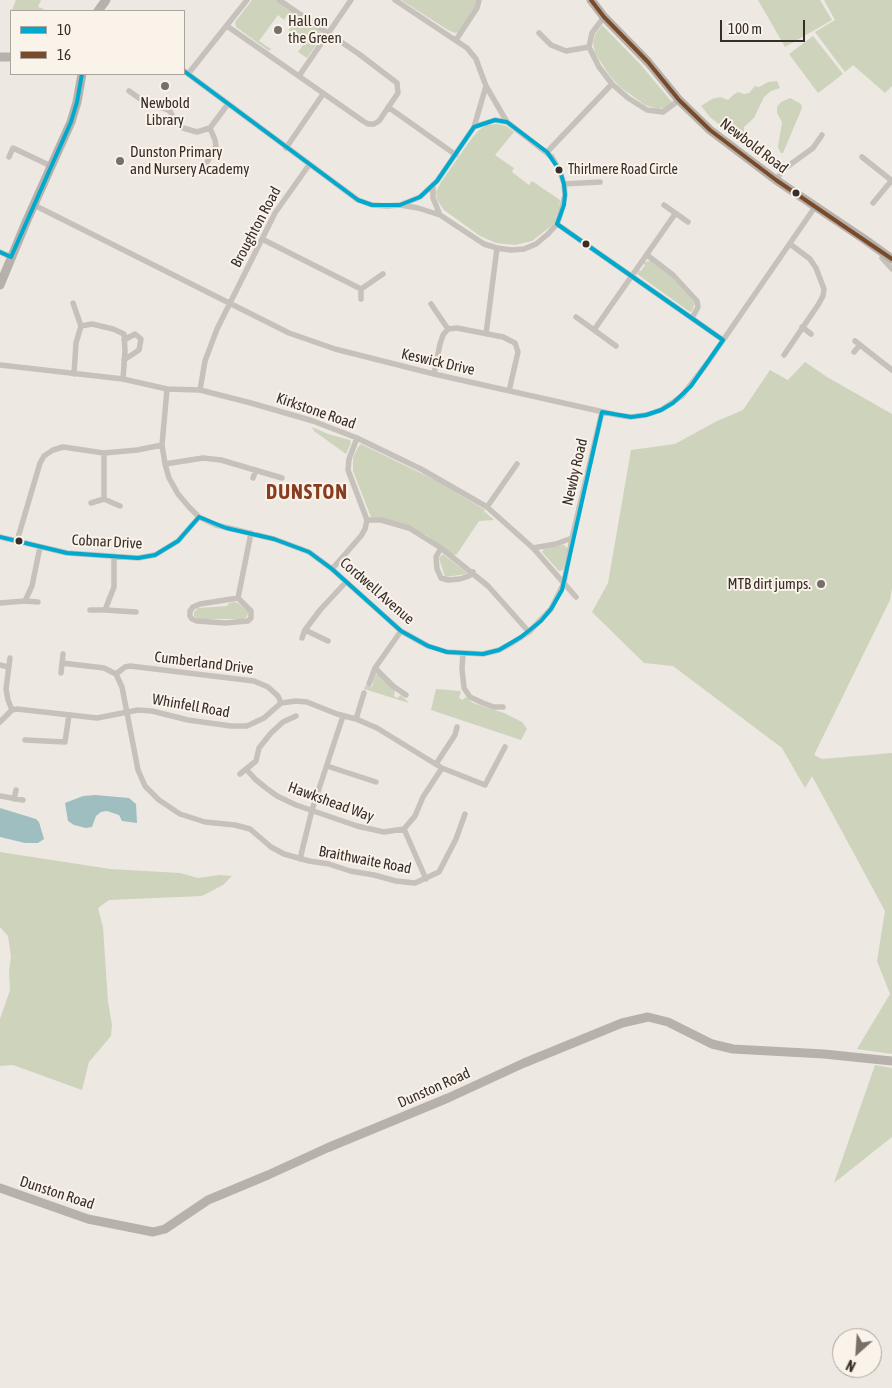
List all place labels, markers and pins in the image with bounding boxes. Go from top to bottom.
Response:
place label: Hall on the Green [288,12,342,47]
marker: Hall on the Green [272,24,284,36]
marker: Newbold Library [159,80,171,92]
place label: Newbold Library [140,94,190,129]
place label: Dunston Primary and Nursery Academy [130,143,249,178]
marker: Dunston Primary and Nursery Academy [114,155,126,167]
place label: Thirlmere Road Circle [568,162,678,178]
marker: Thirlmere Road Circle [554,165,564,175]
unlabelled marker [791,188,801,198]
unlabelled marker [581,239,591,249]
unlabelled marker [14,536,24,546]
place label: MTB dirt jumps. [727,575,811,593]
marker: MTB dirt jumps. [815,578,827,590]

